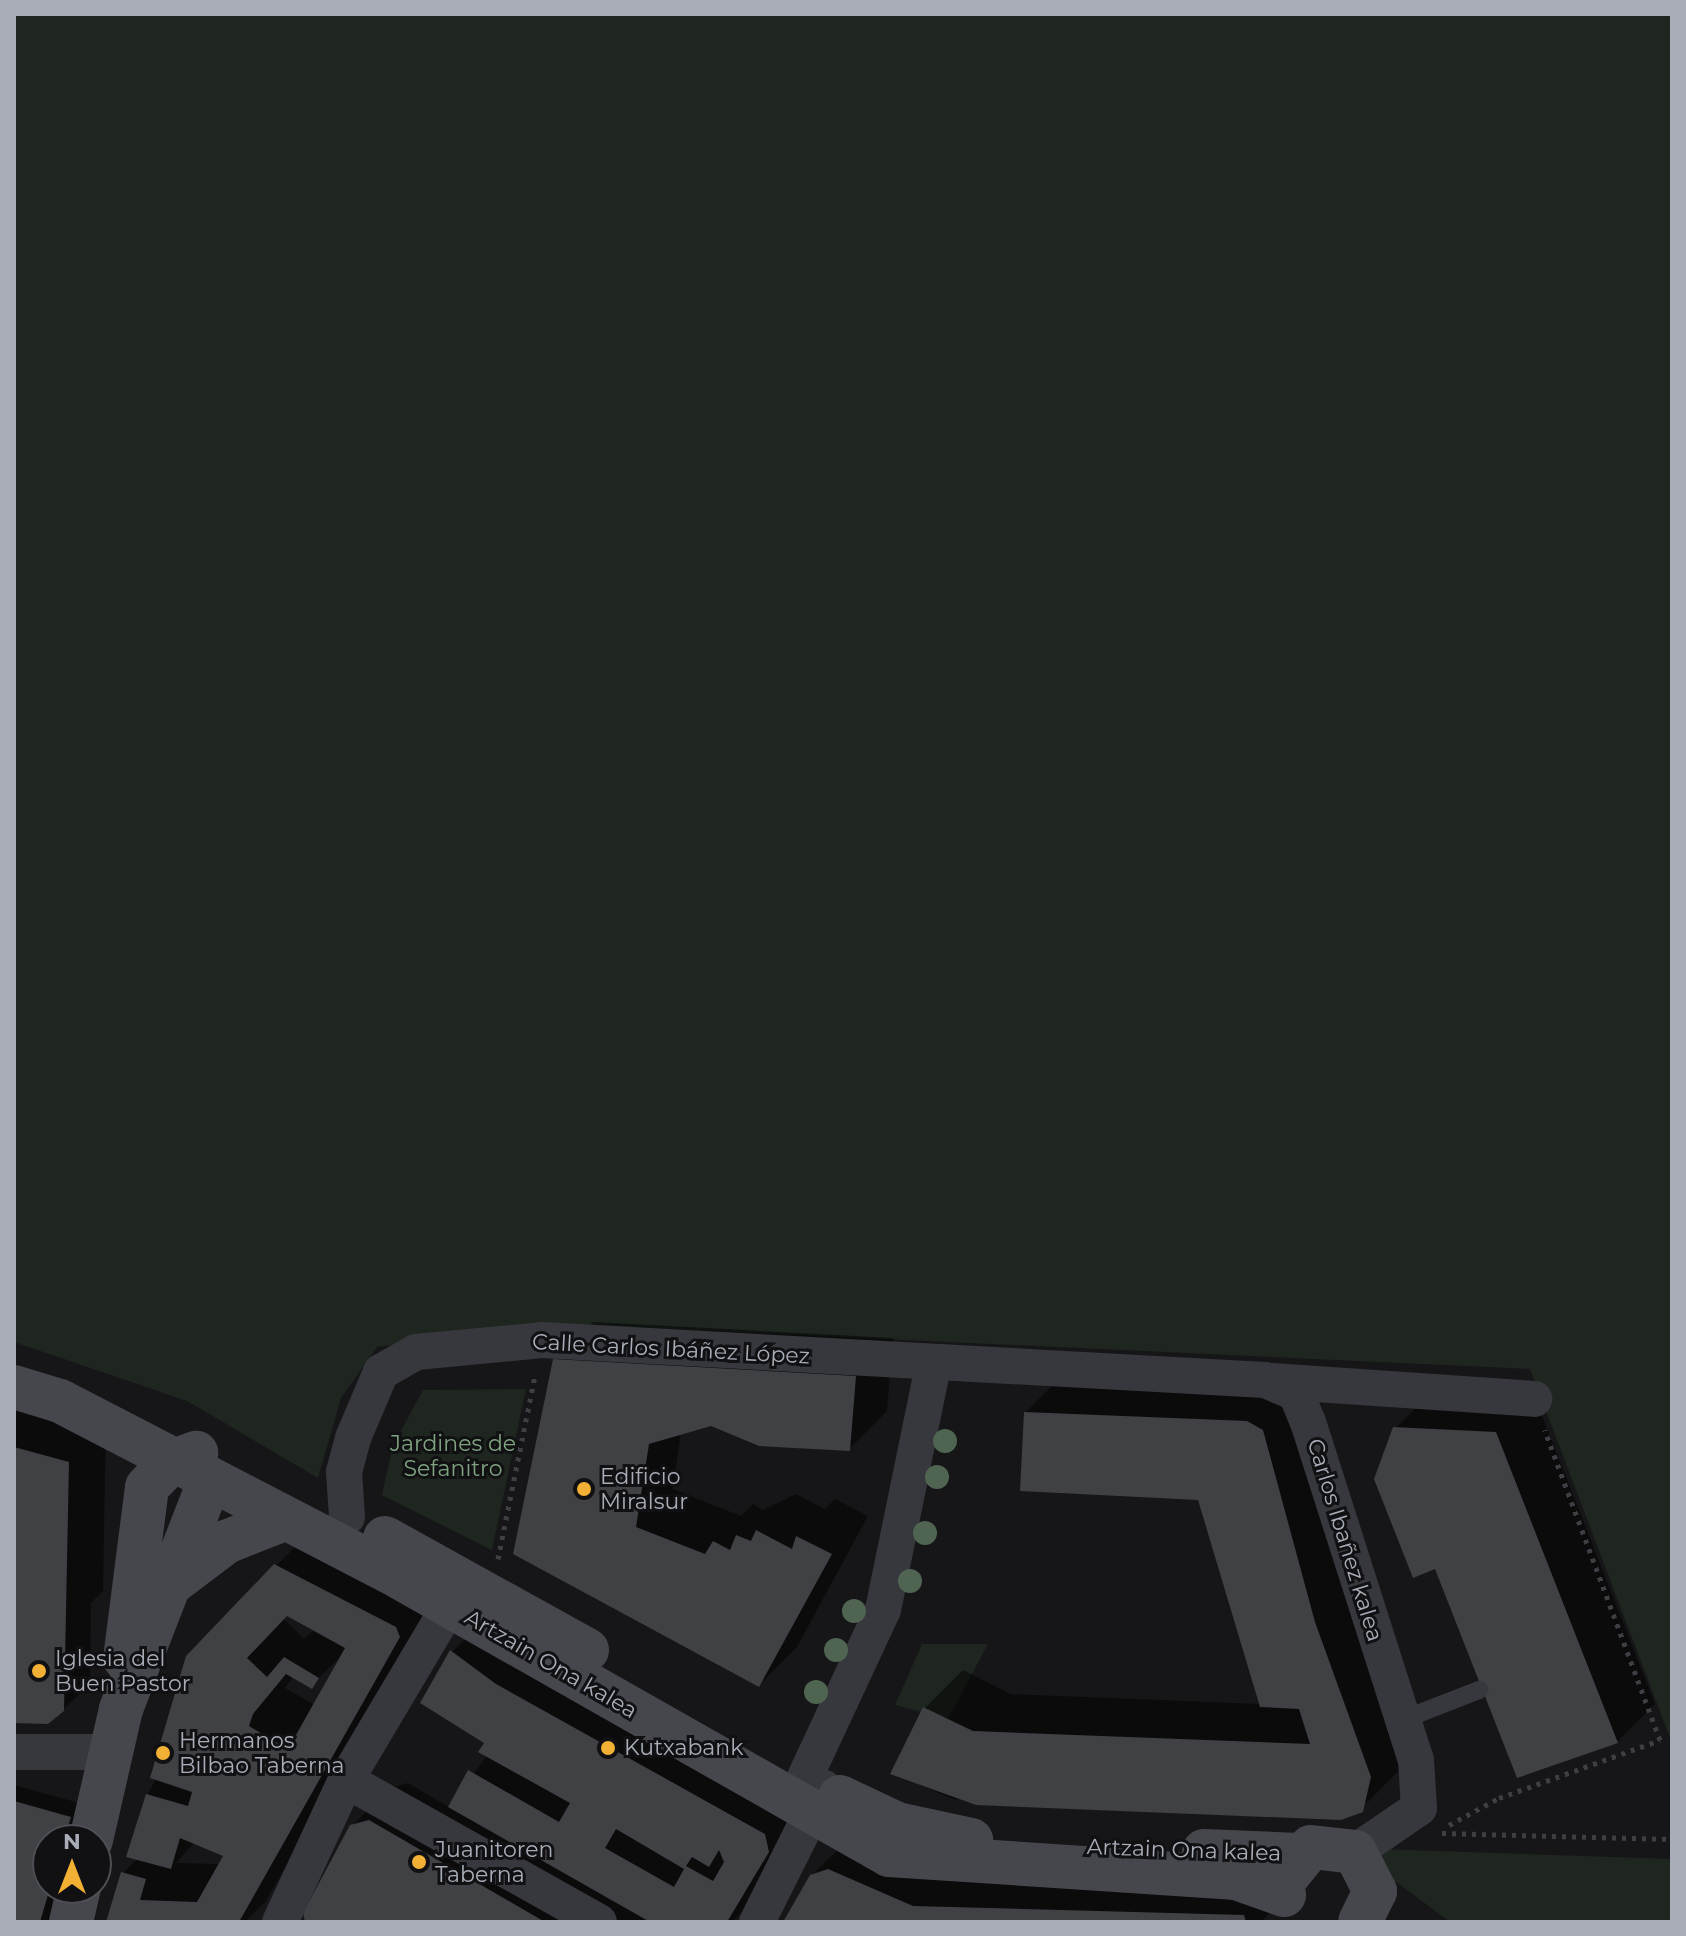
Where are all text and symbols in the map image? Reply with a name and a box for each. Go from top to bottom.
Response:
street label: Calle Carlos Ibáñez López [531,1329,811,1369]
park label: Jardines de Sefanitro [390,1430,516,1482]
street label: Carlos Ibañez kalea [1302,1435,1388,1645]
place label: Edificio Miralsur [600,1463,688,1514]
marker: Edificio Miralsur [575,1480,593,1498]
street label: Artzain Ona kalea [460,1604,642,1724]
place label: Iglesia del Buen Pastor [55,1645,191,1696]
marker: Iglesia del Buen Pastor [30,1662,48,1680]
place label: Hermanos Bilbao Taberna [179,1727,344,1778]
place label: Kutxabank [624,1735,743,1761]
marker: Kutxabank [599,1739,617,1757]
marker: Hermanos Bilbao Taberna [154,1744,172,1762]
north arrow [32,1824,112,1904]
text: N [63,1828,81,1855]
street label: Artzain Ona kalea [1086,1833,1282,1867]
place label: Juanitoren Taberna [435,1836,553,1888]
marker: Juanitoren Taberna [410,1853,428,1871]

